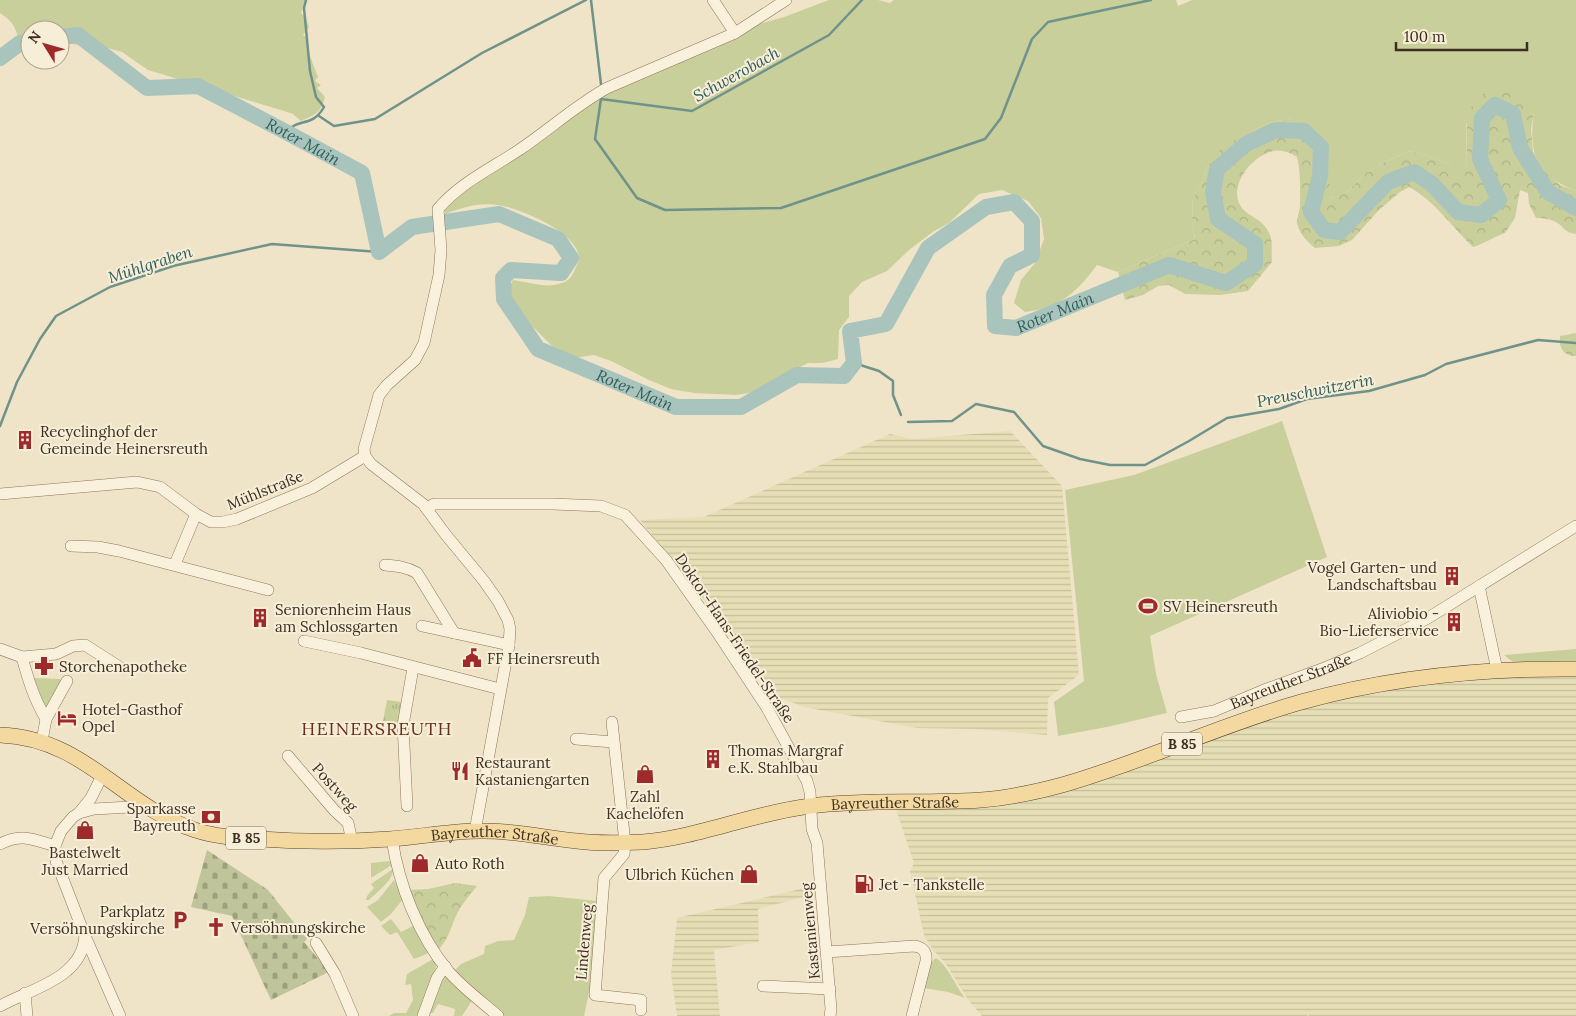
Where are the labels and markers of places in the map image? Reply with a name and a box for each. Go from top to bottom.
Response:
place label: Recyclinghof der Gemeinde Heinersreuth [40,422,208,458]
building icon: Recyclinghof der Gemeinde Heinersreuth [14,429,36,451]
place label: Vogel Garten- und Landschaftsbau [1307,558,1437,594]
building icon: Vogel Garten- und Landschaftsbau [1441,565,1463,587]
sports icon: SV Heinersreuth [1137,595,1159,617]
place label: SV Heinersreuth [1163,597,1278,616]
place label: Seniorenheim Haus am Schlossgarten [275,600,411,636]
place label: Aliviobio - Bio-Lieferservice [1320,604,1439,640]
building icon: Seniorenheim Haus am Schlossgarten [249,607,271,629]
building icon: Aliviobio - Bio-Lieferservice [1443,611,1465,633]
public building icon: FF Heinersreuth [461,647,483,669]
place label: FF Heinersreuth [487,649,600,668]
pharmacy icon: Storchenapotheke [33,655,55,677]
place label: Storchenapotheke [59,657,187,676]
place label: Hotel-Gasthof Opel [82,700,183,736]
hotel icon: Hotel-Gasthof Opel [56,707,78,729]
place label: Thomas Margraf e.K. Stahlbau [728,741,844,777]
building icon: Thomas Margraf e.K. Stahlbau [702,748,724,770]
place label: Restaurant Kastaniengarten [475,753,590,789]
restaurant icon: Restaurant Kastaniengarten [449,760,471,782]
shop icon: Zahl Kachelöfen [634,763,656,785]
place label: Zahl Kachelöfen [606,787,684,823]
place label: Sparkasse Bayreuth [127,799,196,835]
bank icon: Sparkasse Bayreuth [200,806,222,828]
shop icon: Bastelwelt Just Married [74,819,96,841]
place label: Bastelwelt Just Married [41,843,129,879]
shop icon: Auto Roth [409,852,431,874]
place label: Auto Roth [434,854,505,873]
shop icon: Ulbrich Küchen [738,863,760,885]
place label: Ulbrich Küchen [625,865,734,884]
fuel station icon: Jet - Tankstelle [853,873,875,895]
place label: Jet - Tankstelle [878,875,985,894]
place label: Parkplatz Versöhnungskirche [29,902,165,938]
parking icon: Parkplatz Versöhnungskirche [169,909,191,931]
church icon: Versöhnungskirche [205,916,227,938]
place label: Versöhnungskirche [230,918,366,937]

